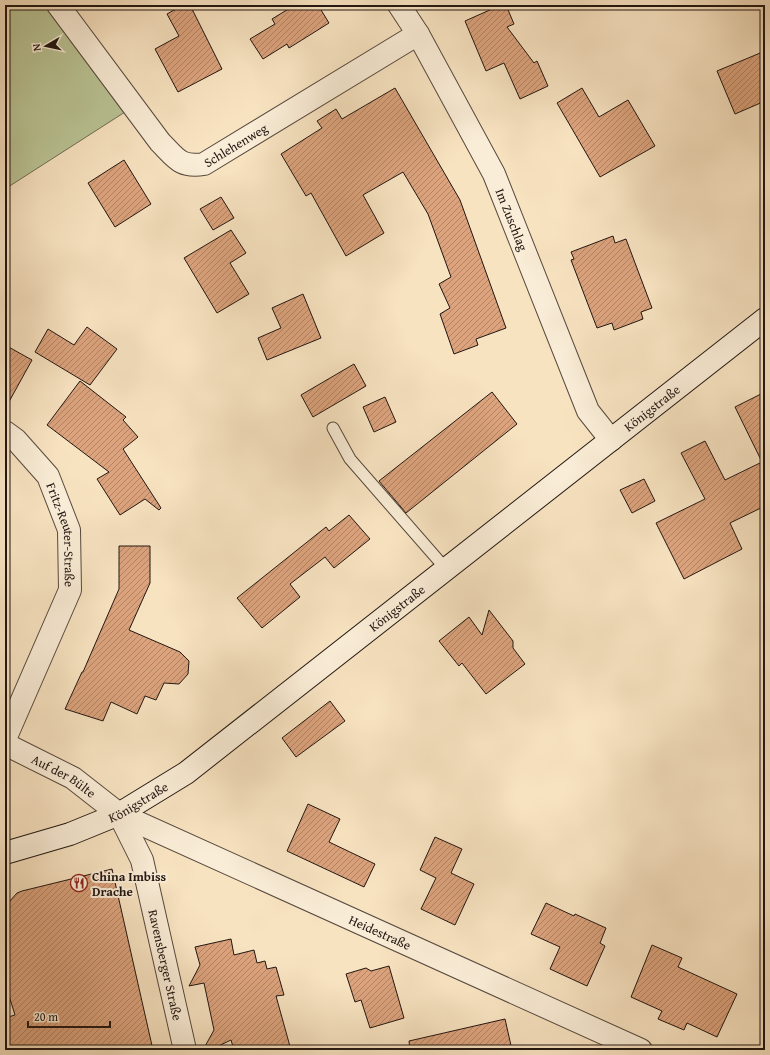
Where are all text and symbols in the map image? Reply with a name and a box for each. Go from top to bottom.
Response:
north arrow [26,26,66,66]
text: N [28,42,45,52]
street label: Schlehenweg [200,118,271,172]
street label: Im Zuschlag [491,185,533,254]
street label: Königstraße [620,380,684,436]
street label: Fritz-Reuter-Straße [42,480,79,587]
street label: Königstraße [365,580,429,636]
street label: Auf der Bülte [28,749,100,802]
street label: Königstraße [105,777,171,827]
place label: China Imbiss Drache [92,867,167,901]
restaurant icon: China Imbiss Drache [69,873,89,893]
street label: Ravensberger Straße [144,908,188,1022]
street label: Heidestraße [346,910,414,954]
scale bar [28,1003,110,1029]
text: 20 m [34,1008,58,1025]

